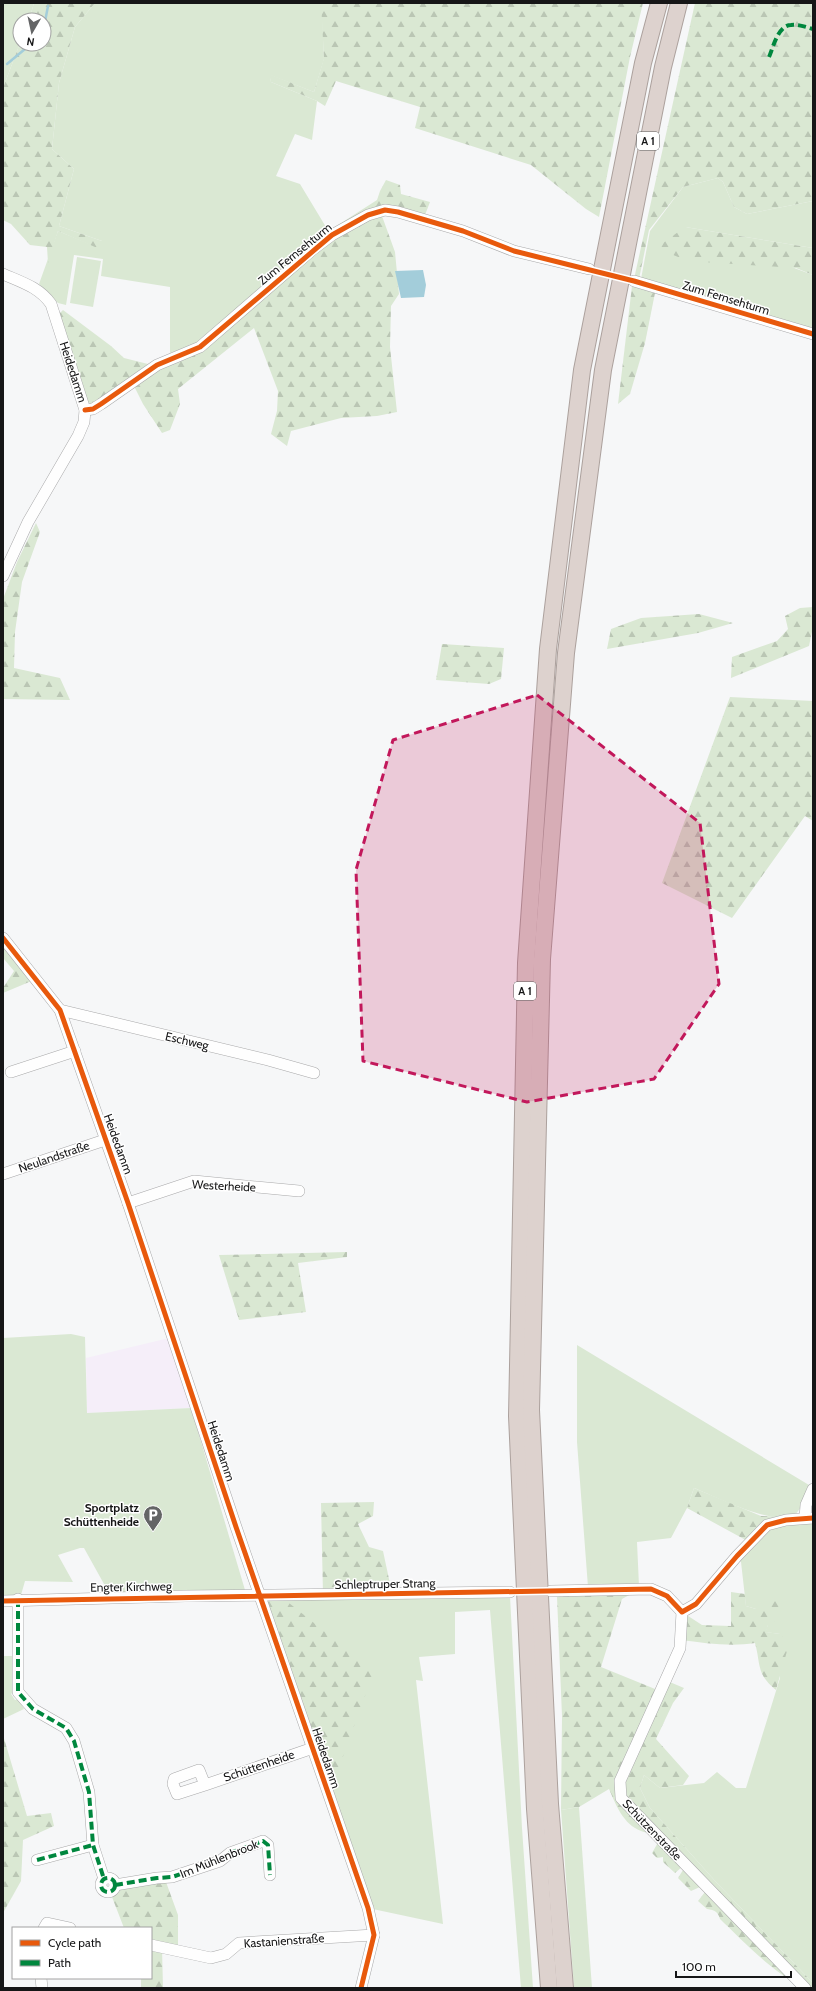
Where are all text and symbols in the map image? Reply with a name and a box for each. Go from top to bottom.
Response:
north arrow [12,12,52,52]
text: N [25,34,35,49]
road number: A 1 [637,132,659,150]
street label: Zum Fernsehturm [255,219,334,288]
street label: Zum Fernsehturm [681,277,772,318]
street label: Heidedamm [57,339,90,404]
road number: A 1 [514,982,536,1000]
street label: Eschweg [164,1028,211,1053]
street label: Heidedamm [101,1112,136,1176]
street label: Neulandstraße [16,1137,91,1176]
street label: Westerheide [192,1176,256,1195]
street label: Heidedamm [205,1418,238,1483]
place label: Sportplatz Schüttenheide [64,1500,139,1529]
parking icon: Sportplatz Schüttenheide [142,1504,164,1532]
street label: Schleptruper Strang [334,1575,437,1592]
street label: Engter Kirchweg [90,1578,173,1595]
street label: Heidedamm [309,1725,344,1790]
street label: Schüttenheide [221,1746,296,1785]
street label: Schützenstraße [619,1796,685,1863]
street label: Im Mühlenbrook [177,1836,261,1881]
legend [12,1927,152,1979]
street label: Kastanienstraße [243,1930,325,1951]
text: Cycle path [48,1935,101,1950]
scale bar [676,1953,791,1979]
text: Path [48,1955,71,1970]
text: 100 m [682,1959,716,1974]

